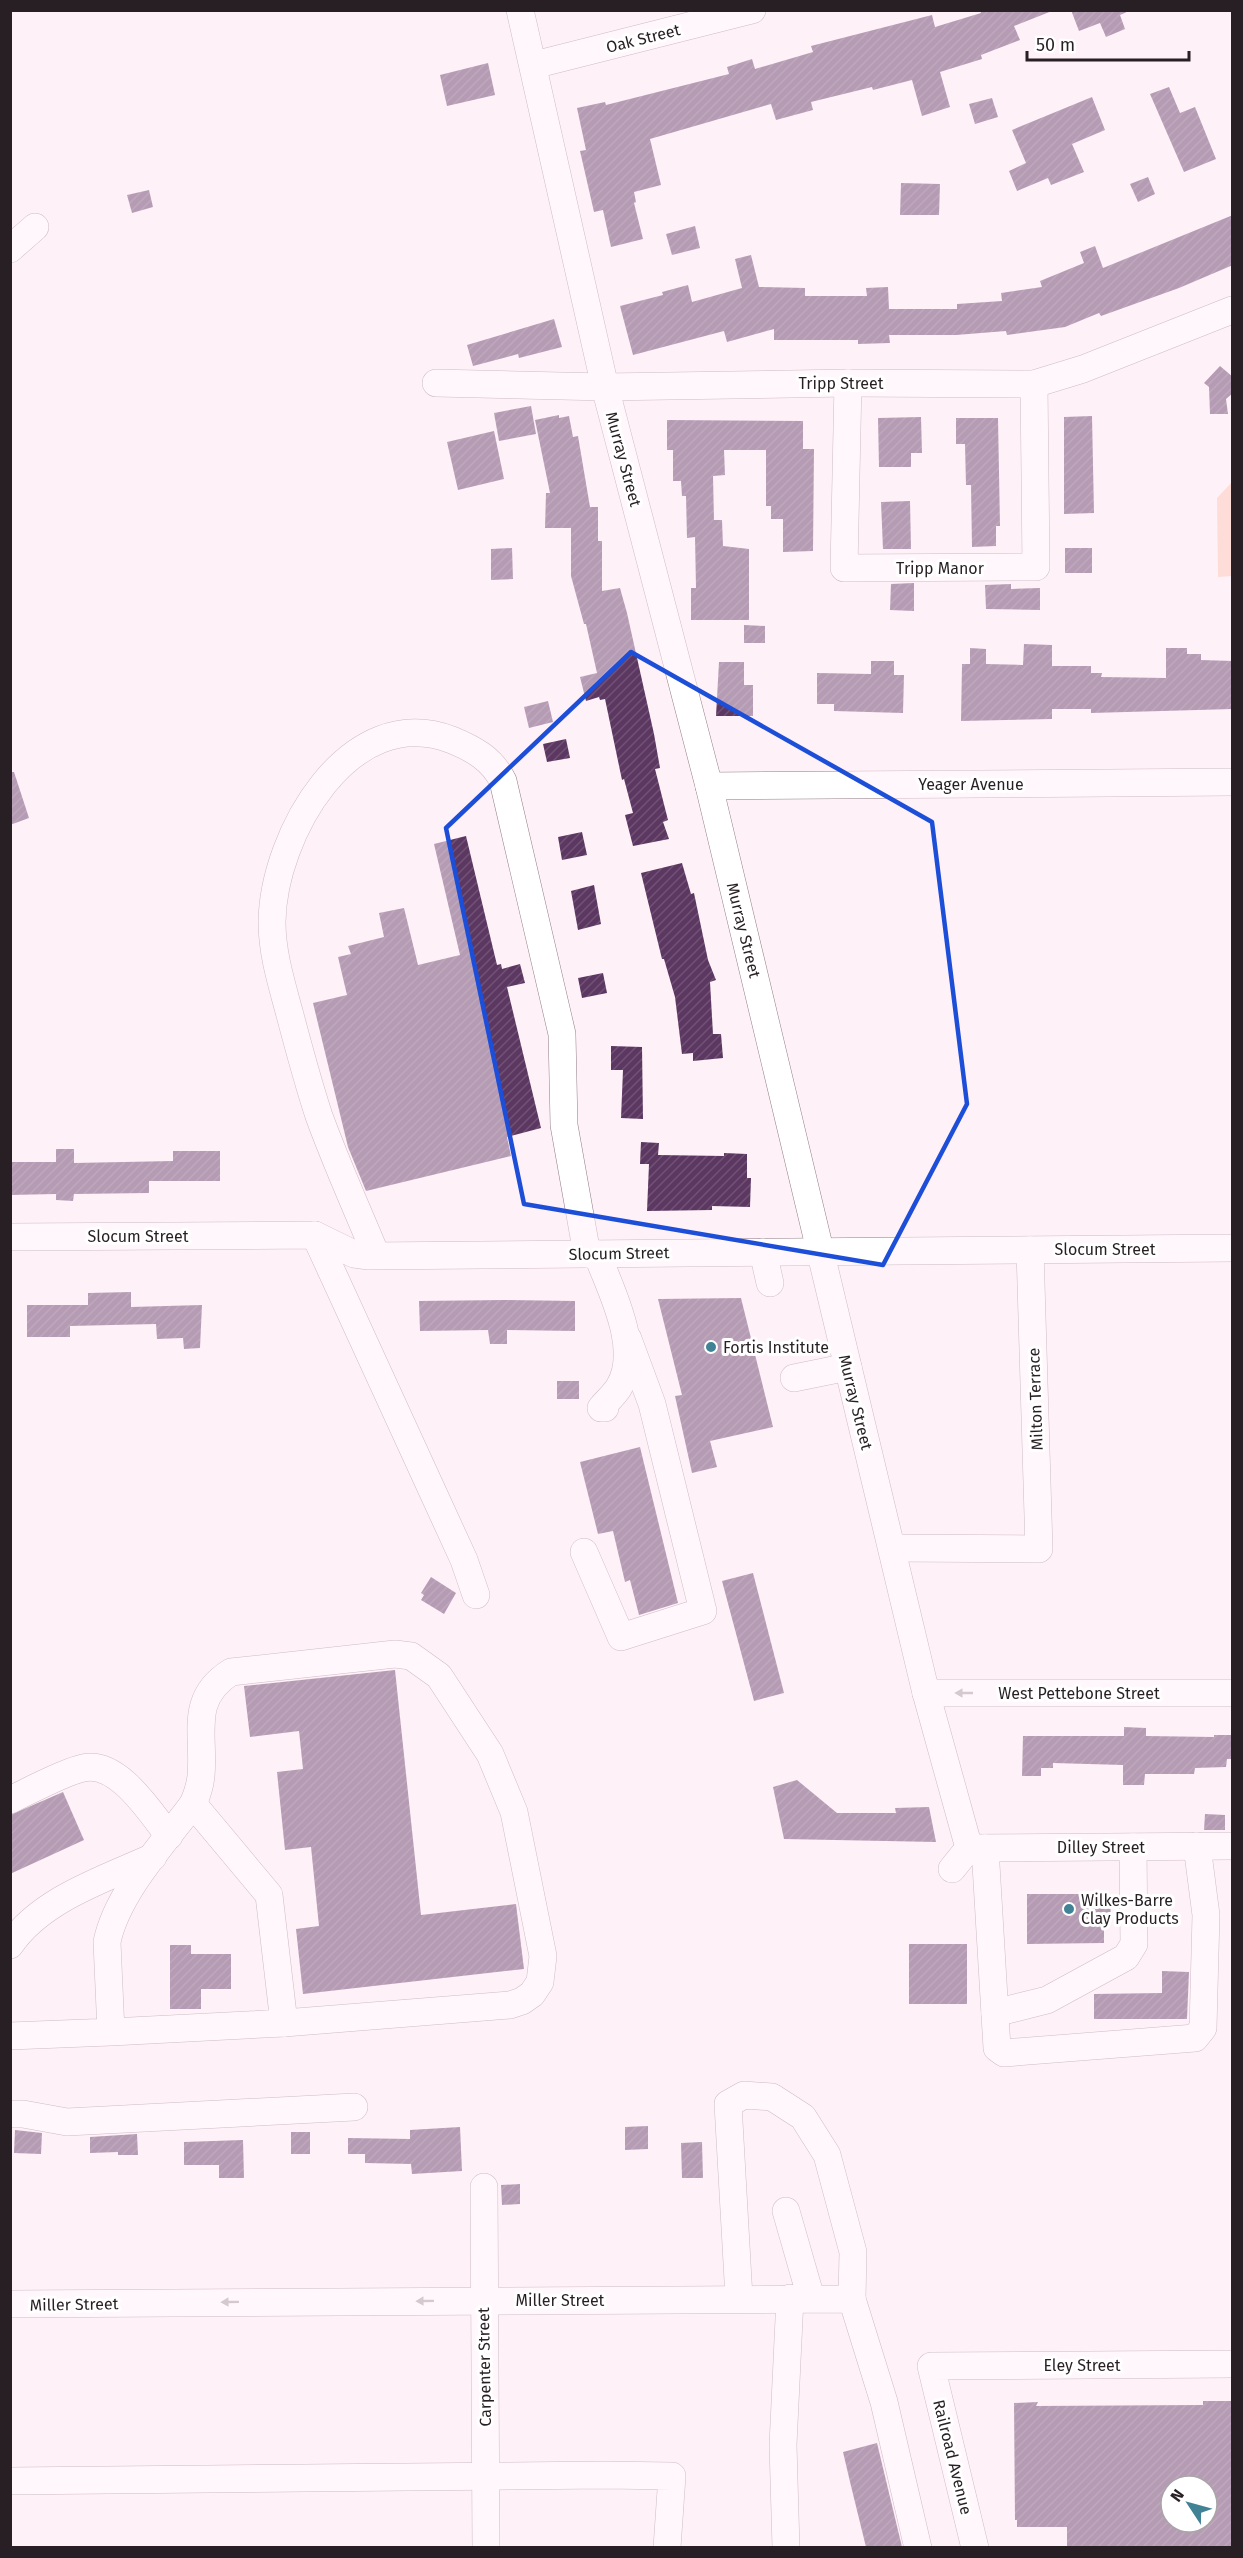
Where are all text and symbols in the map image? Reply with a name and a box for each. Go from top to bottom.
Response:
street label: Oak Street [604,20,682,57]
scale bar [1027,24,1189,62]
text: 50 m [1036,34,1075,56]
street label: Tripp Street [798,374,884,393]
street label: Murray Street [602,410,645,509]
street label: Tripp Manor [896,559,985,578]
street label: Yeager Avenue [918,775,1024,794]
street label: Murray Street [722,880,765,980]
street label: Slocum Street [88,1227,189,1246]
street label: Slocum Street [1055,1240,1156,1259]
street label: Slocum Street [568,1243,670,1264]
place label: Fortis Institute [723,1338,829,1357]
marker: Fortis Institute [704,1340,718,1354]
street label: Milton Terrace [1024,1347,1047,1451]
street label: Murray Street [834,1352,877,1452]
street label: West Pettebone Street [998,1684,1160,1703]
one-way arrow [955,1688,974,1698]
street label: Dilley Street [1057,1838,1145,1857]
place label: Wilkes-Barre Clay Products [1081,1891,1179,1928]
marker: Wilkes-Barre Clay Products [1062,1902,1076,1916]
street label: Miller Street [516,2291,605,2310]
street label: Miller Street [29,2294,119,2315]
one-way arrow [415,2296,434,2306]
one-way arrow [220,2298,239,2307]
street label: Carpenter Street [474,2307,495,2427]
street label: Eley Street [1043,2356,1121,2375]
street label: Railroad Avenue [929,2398,976,2517]
north arrow [1159,2474,1219,2534]
text: N [1166,2486,1188,2505]

